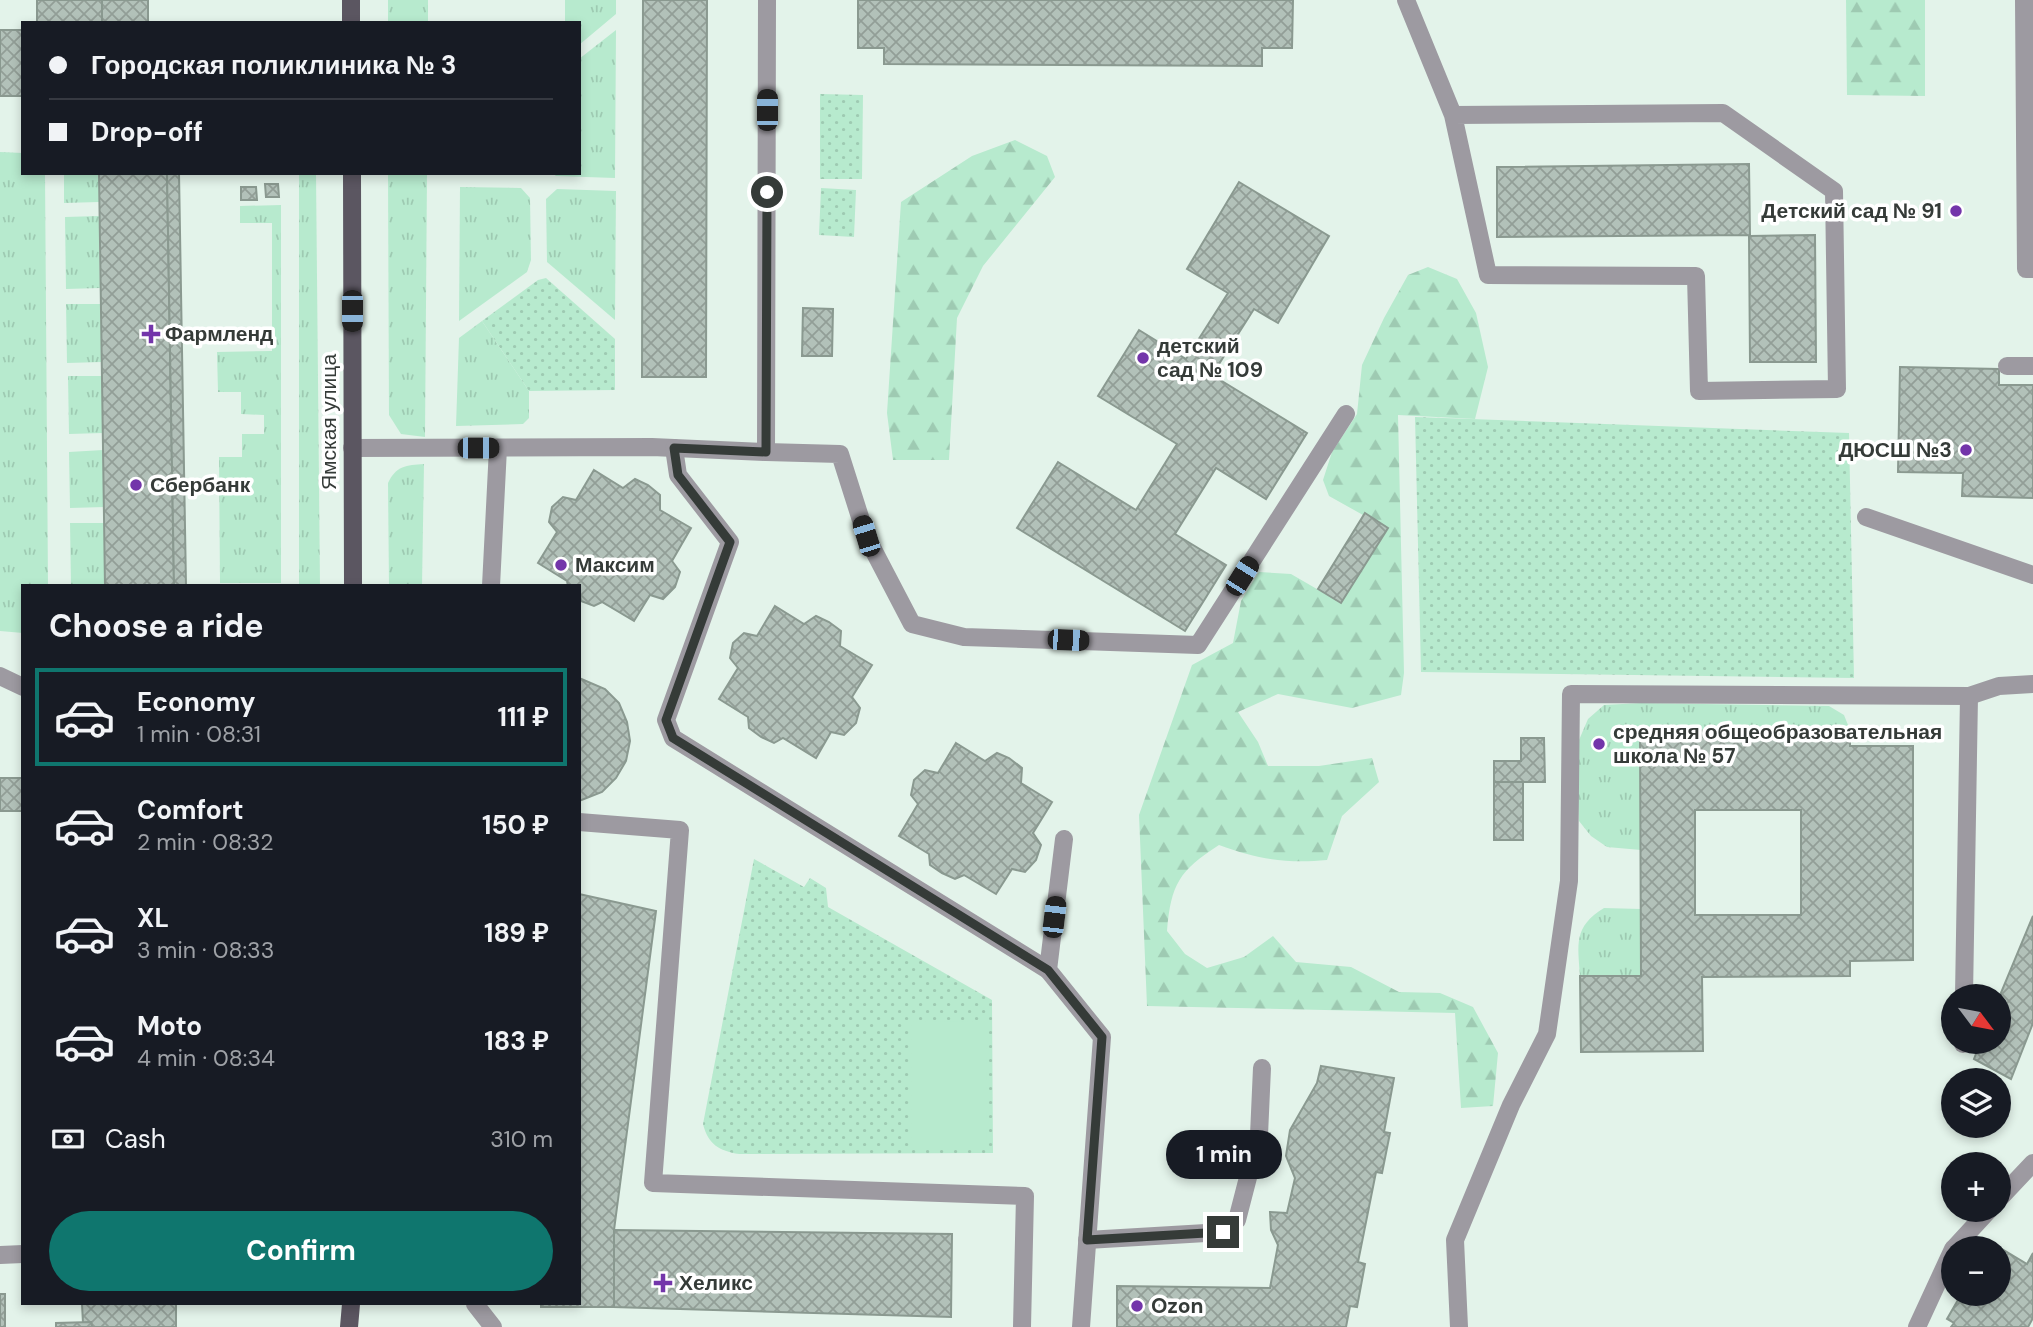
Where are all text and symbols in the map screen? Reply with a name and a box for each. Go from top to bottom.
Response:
text: Городская поликлиника № 3 [91,48,456,82]
car [757,89,778,131]
text: Drop-off [91,115,203,149]
route start [751,176,783,208]
place label: Детский сад № 91 [1761,197,1942,225]
marker: Детский сад № 91 [1948,203,1964,219]
car [342,290,363,332]
place label: Фармленд [165,320,273,348]
marker: Фармленд [143,326,159,342]
place label: детский сад № 109 [1157,332,1263,384]
marker: детский сад № 109 [1135,350,1151,366]
street label: Ямская улица [315,354,343,490]
place label: ДЮСШ №3 [1838,436,1952,464]
car [458,438,500,459]
marker: ДЮСШ №3 [1958,442,1974,458]
place label: Сбербанк [150,471,251,499]
marker: Сбербанк [128,477,144,493]
car [850,513,883,559]
place label: Максим [575,551,655,579]
car [1222,553,1263,599]
marker: Максим [553,557,569,573]
text: Choose a ride [49,605,264,647]
car [1047,629,1090,651]
text: Economy [137,685,255,719]
icon: car [53,686,116,749]
text: 111 ₽ [497,700,549,734]
place label: средняя общеобразовательная школа № 57 [1613,718,1942,770]
text: 1 min · 08:31 [137,719,261,749]
marker: средняя общеобразовательная школа № 57 [1591,736,1607,752]
text: Comfort [137,793,243,827]
icon: car [53,794,116,857]
text: 150 ₽ [482,808,549,842]
text: 2 min · 08:32 [137,827,274,857]
car [1042,895,1067,939]
text: XL [137,901,169,935]
icon: car [53,902,116,965]
text: 189 ₽ [484,916,549,950]
text: 3 min · 08:33 [137,935,274,965]
north arrow [1941,984,2011,1054]
map controls [1941,984,2011,1306]
text: Moto [137,1009,202,1043]
icon: car [53,1010,116,1073]
text: 183 ₽ [484,1024,549,1058]
text: 4 min · 08:34 [137,1043,275,1073]
button: layers [1941,1068,2011,1138]
icon: cash [49,1120,87,1158]
text: Cash [105,1122,166,1156]
text: 310 m [490,1124,553,1154]
callout: 1 min [1165,1130,1281,1180]
text: 1 min [1196,1139,1252,1169]
button: + [1941,1152,2011,1222]
button: Confirm [49,1211,553,1291]
route end [1207,1216,1239,1248]
button: − [1941,1236,2011,1306]
place label: Хеликс [679,1269,753,1297]
marker: Хеликс [653,1273,673,1293]
place label: Ozon [1151,1292,1204,1320]
marker: Ozon [1129,1298,1145,1314]

